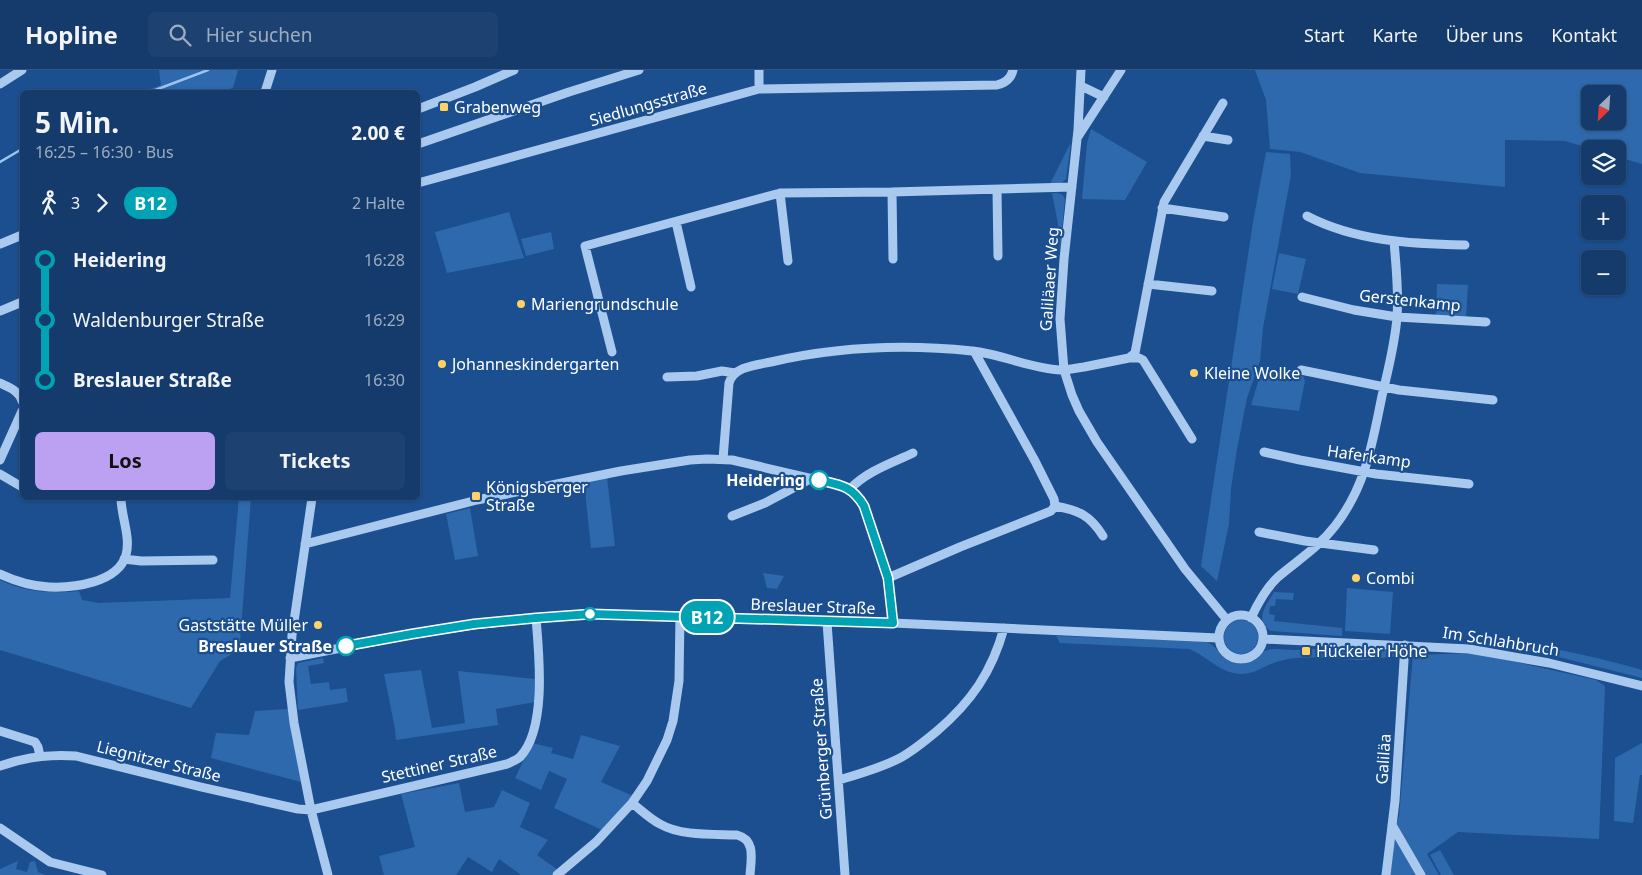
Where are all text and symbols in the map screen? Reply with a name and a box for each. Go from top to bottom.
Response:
search box [148,12,498,57]
text: Hopline [25,18,118,51]
icon: search [166,21,194,49]
text: Hier suchen [206,22,312,48]
text: Start [1304,23,1344,47]
text: Karte [1372,23,1418,47]
text: Über uns [1446,23,1523,47]
text: Kontakt [1551,23,1617,47]
street label: Siedlungsstraße [587,77,709,131]
north arrow [1581,85,1626,130]
map controls [1581,85,1626,295]
place label: Grabenweg [454,96,541,118]
marker: Grabenweg [438,101,450,113]
text: 5 Min. [35,103,119,141]
text: 2.00 € [351,120,405,146]
button: layers [1581,140,1626,185]
text: 16:25 – 16:30 · Bus [35,141,174,163]
icon: walk [35,189,63,217]
icon: forward [88,189,116,217]
text: B12 [134,191,167,215]
text: 3 [71,192,80,214]
text: 2 Halte [352,192,405,214]
button: + [1581,195,1626,240]
street label: Galiläaer Weg [1034,226,1064,332]
text: Heidering [73,247,166,273]
text: 16:28 [364,249,405,271]
button: − [1581,250,1626,295]
street label: Gerstenkamp [1358,284,1462,316]
place label: Mariengrundschule [531,293,678,315]
marker: Mariengrundschule [515,298,527,310]
text: Waldenburger Straße [73,307,264,333]
text: 16:29 [364,309,405,331]
place label: Johanneskindergarten [450,353,619,375]
marker: Johanneskindergarten [436,358,448,370]
place label: Kleine Wolke [1204,362,1300,384]
text: Breslauer Straße [73,367,232,393]
marker: Kleine Wolke [1188,367,1200,379]
text: 16:30 [364,369,405,391]
button: Los [35,432,215,490]
button: Tickets [225,432,405,490]
street label: Haferkamp [1326,439,1412,473]
place label: Heidering [726,469,805,491]
marker: Heidering [809,470,829,490]
place label: Königsberger Straße [486,476,588,516]
marker: Königsberger Straße [470,490,482,502]
place label: Combi [1366,567,1415,589]
marker: Combi [1350,572,1362,584]
street label: Breslauer Straße [750,593,876,619]
line badge: B12 [678,601,736,633]
text: B12 [691,605,723,629]
unlabelled marker [583,607,597,621]
place label: Gaststätte Müller [178,614,308,636]
marker: Gaststätte Müller [312,619,324,631]
street label: Im Schlahbruch [1441,621,1561,661]
place label: Breslauer Straße [198,635,332,657]
marker: Breslauer Straße [336,636,356,656]
place label: Hückeler Höhe [1316,640,1427,662]
marker: Hückeler Höhe [1300,645,1312,657]
street label: Grünberger Straße [805,677,837,821]
street label: Galiläa [1370,733,1396,785]
street label: Liegnitzer Straße [95,735,223,787]
street label: Stettiner Straße [379,740,499,788]

